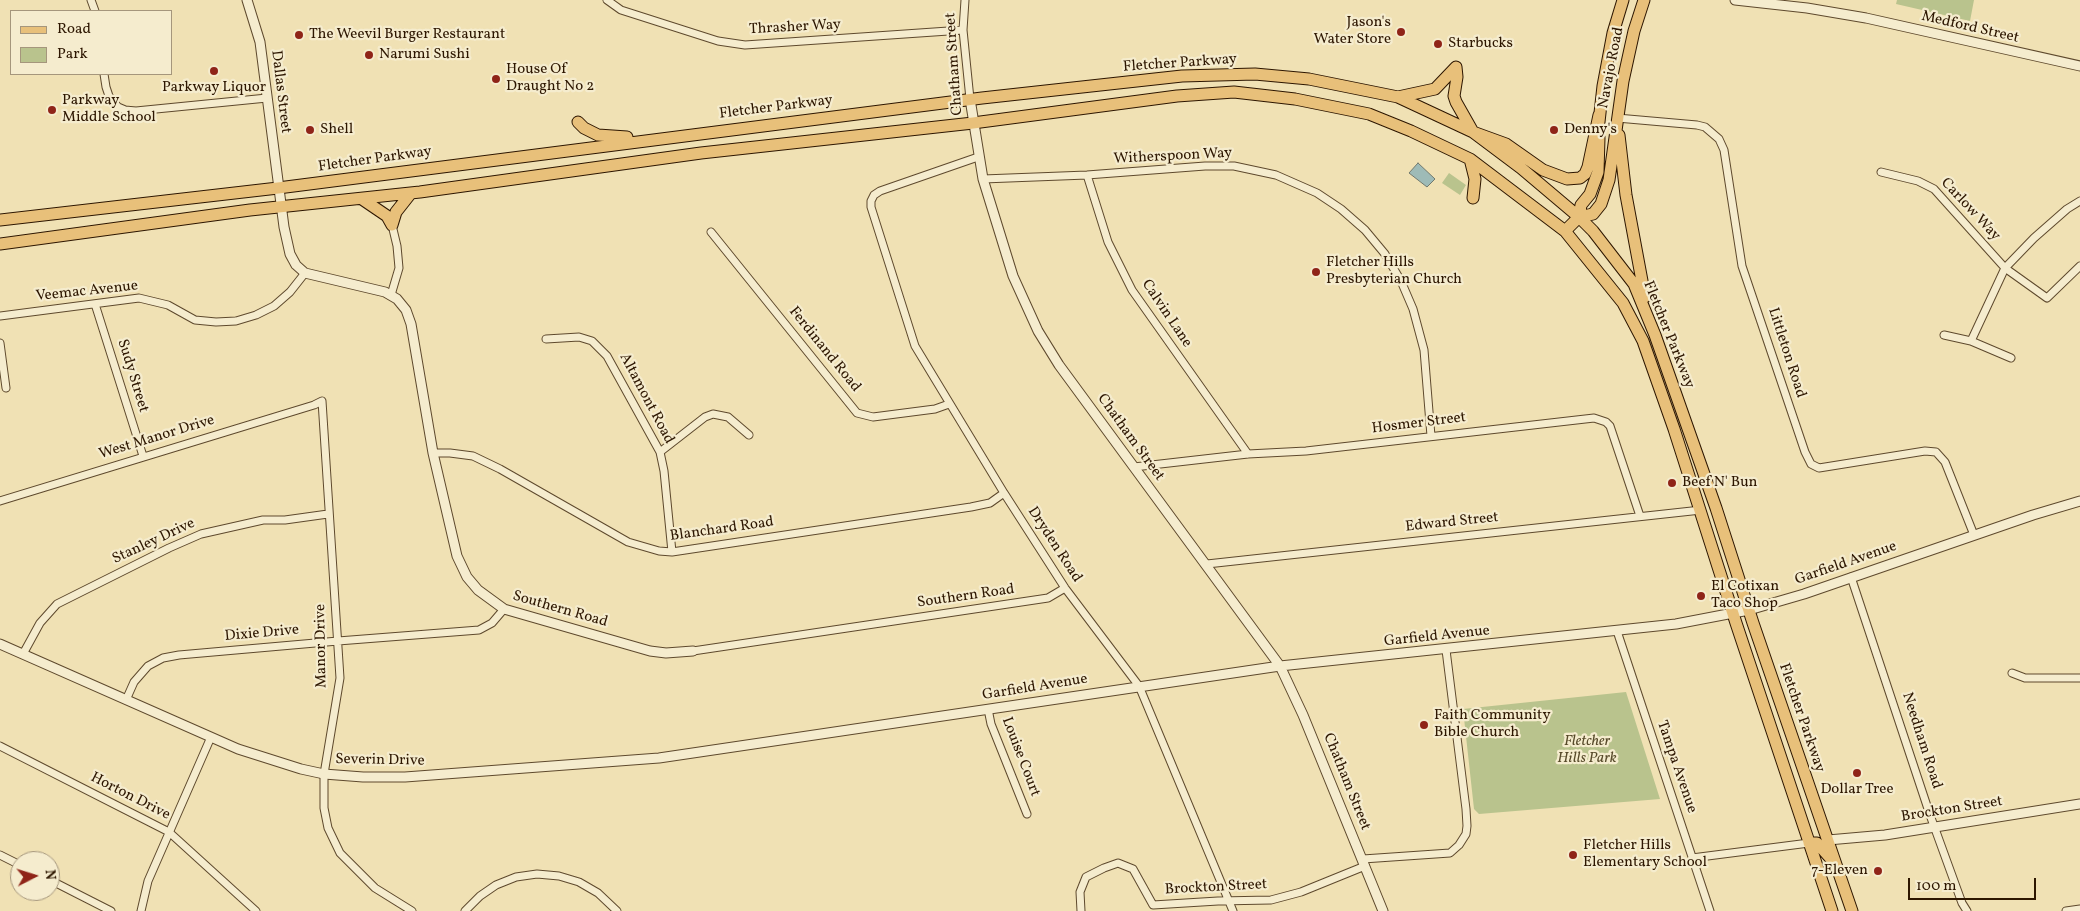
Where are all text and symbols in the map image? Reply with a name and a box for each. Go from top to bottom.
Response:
street label: Medford Street [1920,8,2020,48]
legend [10,10,172,75]
street label: Chatham Street [942,12,968,116]
place label: Jason's Water Store [1313,14,1391,49]
street label: Thrasher Way [749,17,841,39]
text: Road [57,19,91,40]
place label: The Weevil Burger Restaurant [309,26,505,44]
marker: Jason's Water Store [1395,26,1407,38]
street label: Navajo Road [1595,26,1629,110]
marker: The Weevil Burger Restaurant [293,29,305,41]
place label: Starbucks [1448,35,1513,53]
marker: Starbucks [1432,38,1444,50]
text: Park [57,44,88,65]
place label: Narumi Sushi [379,46,470,64]
street label: Dallas Street [266,49,294,135]
marker: Narumi Sushi [363,49,375,61]
street label: Fletcher Parkway [1122,51,1238,77]
place label: House Of Draught No 2 [506,61,594,96]
marker: Parkway Liquor [208,65,220,77]
marker: House Of Draught No 2 [490,73,502,85]
place label: Parkway Liquor [162,79,266,97]
place label: Parkway Middle School [62,92,156,127]
street label: Fletcher Parkway [718,92,834,124]
marker: Parkway Middle School [46,104,58,116]
place label: Shell [320,121,353,139]
place label: Denny's [1564,121,1617,139]
marker: Shell [304,124,316,136]
marker: Denny's [1548,124,1560,136]
street label: Fletcher Parkway [317,143,433,177]
street label: Witherspoon Way [1113,145,1233,169]
street label: Carlow Way [1936,175,2004,245]
place label: Fletcher Hills Presbyterian Church [1326,254,1462,289]
marker: Fletcher Hills Presbyterian Church [1310,266,1322,278]
street label: Calvin Lane [1137,277,1195,351]
street label: Veemac Avenue [35,278,139,306]
street label: Fletcher Parkway [1638,279,1698,391]
street label: Ferdinand Road [784,304,864,396]
street label: Littleton Road [1763,306,1809,400]
street label: Sudy Street [112,337,152,415]
street label: Altamont Road [615,351,677,447]
street label: Chatham Street [1092,391,1168,485]
street label: Hosmer Street [1371,409,1467,439]
street label: West Manor Drive [97,412,217,464]
place label: Beef N' Bun [1682,474,1758,492]
marker: Beef N' Bun [1666,477,1678,489]
street label: Dryden Road [1023,504,1085,586]
street label: Edward Street [1405,509,1499,537]
street label: Blanchard Road [669,514,775,546]
street label: Stanley Drive [110,515,198,569]
street label: Garfield Avenue [1793,538,1899,590]
place label: El Cotixan Taco Shop [1711,578,1779,613]
street label: Southern Road [916,581,1016,613]
street label: Southern Road [510,588,610,632]
marker: El Cotixan Taco Shop [1695,590,1707,602]
street label: Manor Drive [312,604,332,688]
street label: Dixie Drive [224,622,300,646]
street label: Garfield Avenue [1383,622,1491,652]
street label: Fletcher Parkway [1774,661,1828,775]
street label: Garfield Avenue [981,671,1089,705]
street label: Needham Road [1897,690,1945,792]
place label: Faith Community Bible Church [1434,707,1550,742]
street label: Louise Court [997,715,1043,799]
street label: Tampa Avenue [1652,718,1700,816]
marker: Faith Community Bible Church [1418,719,1430,731]
street label: Chatham Street [1318,731,1374,833]
park label: Fletcher Hills Park [1557,733,1617,768]
street label: Severin Drive [335,751,425,771]
marker: Dollar Tree [1851,767,1863,779]
street label: Horton Drive [87,769,173,825]
place label: Dollar Tree [1820,781,1894,799]
street label: Brockton Street [1900,793,2004,827]
place label: Fletcher Hills Elementary School [1583,837,1707,872]
marker: Fletcher Hills Elementary School [1567,849,1579,861]
north arrow [10,851,60,901]
place label: 7-Eleven [1811,862,1868,880]
marker: 7-Eleven [1872,865,1884,877]
scale bar [1910,868,2038,900]
text: N [40,869,59,881]
street label: Brockton Street [1164,876,1268,900]
text: 100 m [1916,876,1956,897]

